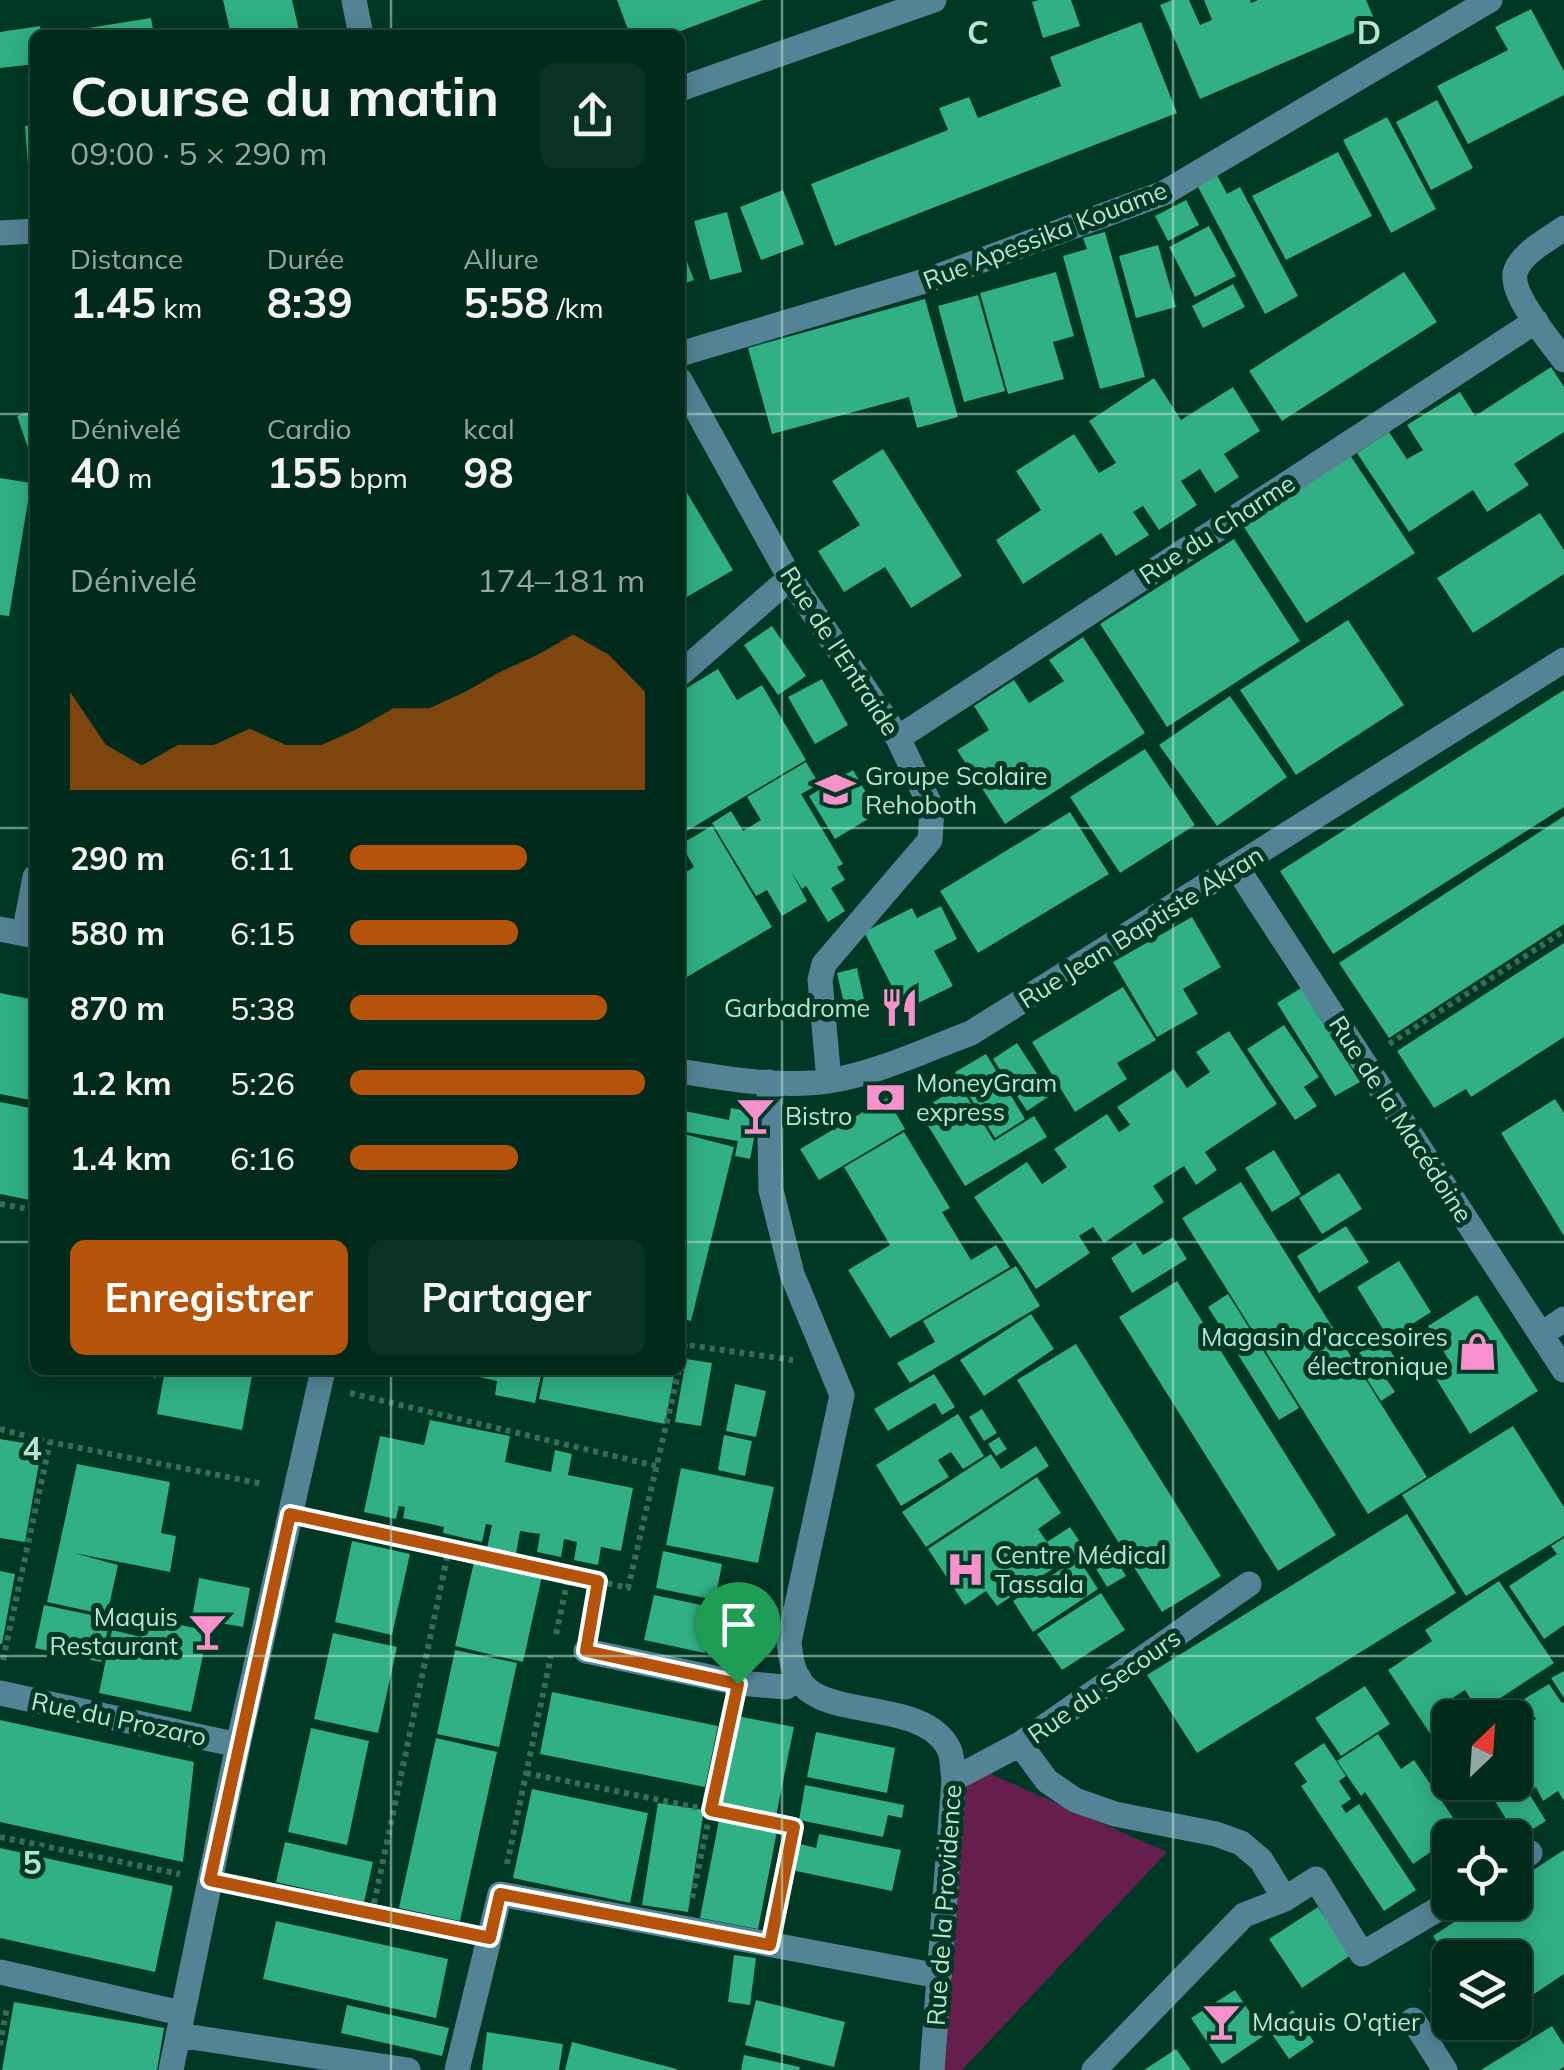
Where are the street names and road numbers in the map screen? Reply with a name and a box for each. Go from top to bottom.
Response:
street label: Rue Apessika Kouame [919,174,1171,295]
street label: Rue du Charme [1133,467,1300,590]
street label: Rue de l'Entraide [774,560,907,741]
street label: Rue Jean Baptiste Akran [1013,839,1269,1015]
street label: Rue de la Macédoine [1323,1010,1480,1228]
street label: Rue du Secours [1021,1622,1186,1750]
street label: Rue du Prozaro [29,1685,209,1752]
street label: Rue de la Providence [920,1783,967,2027]

